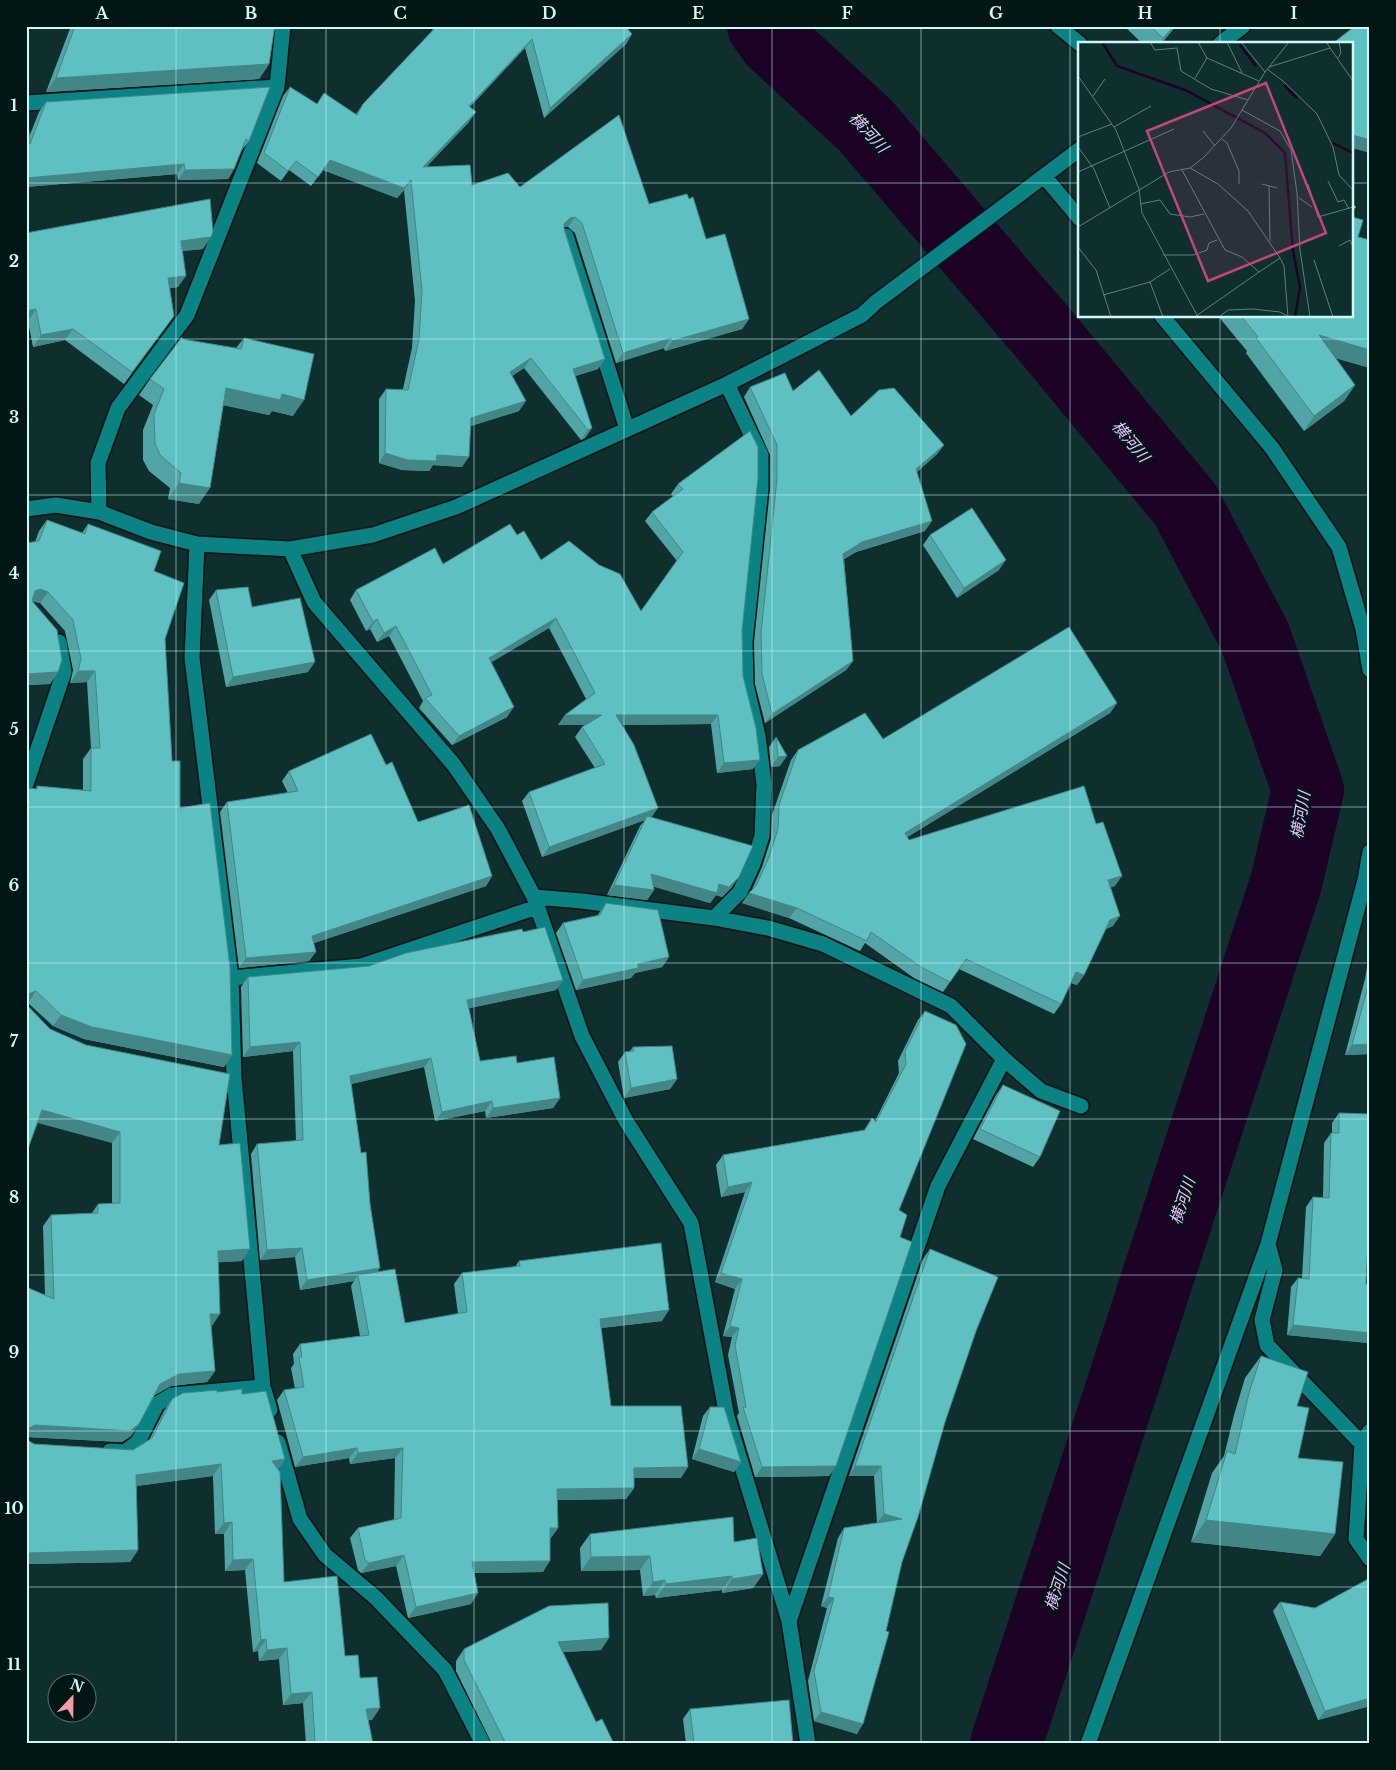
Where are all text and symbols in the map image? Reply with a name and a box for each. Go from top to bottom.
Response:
text: A [95,3,110,23]
text: B [245,3,258,23]
text: C [393,3,407,23]
text: D [542,3,556,23]
text: E [692,3,704,23]
text: F [841,3,853,23]
text: G [989,3,1003,23]
text: H [1137,3,1153,23]
text: I [1291,3,1298,23]
inset map [1078,42,1354,318]
text: 1 [11,95,18,115]
water label: 横河川 [845,108,894,158]
text: 2 [9,251,19,271]
text: 3 [9,407,19,427]
water label: 横河川 [1108,416,1155,467]
text: 4 [9,563,19,583]
text: 5 [9,719,19,739]
water label: 横河川 [1286,788,1314,840]
text: 6 [9,875,20,895]
text: 7 [10,1031,19,1051]
water label: 横河川 [1165,1173,1200,1227]
text: 8 [9,1187,19,1207]
text: 9 [9,1342,20,1362]
text: 10 [4,1498,24,1518]
water label: 横河川 [1040,1559,1075,1613]
text: 11 [7,1654,21,1674]
north arrow [48,1672,98,1722]
text: N [67,1675,86,1697]

